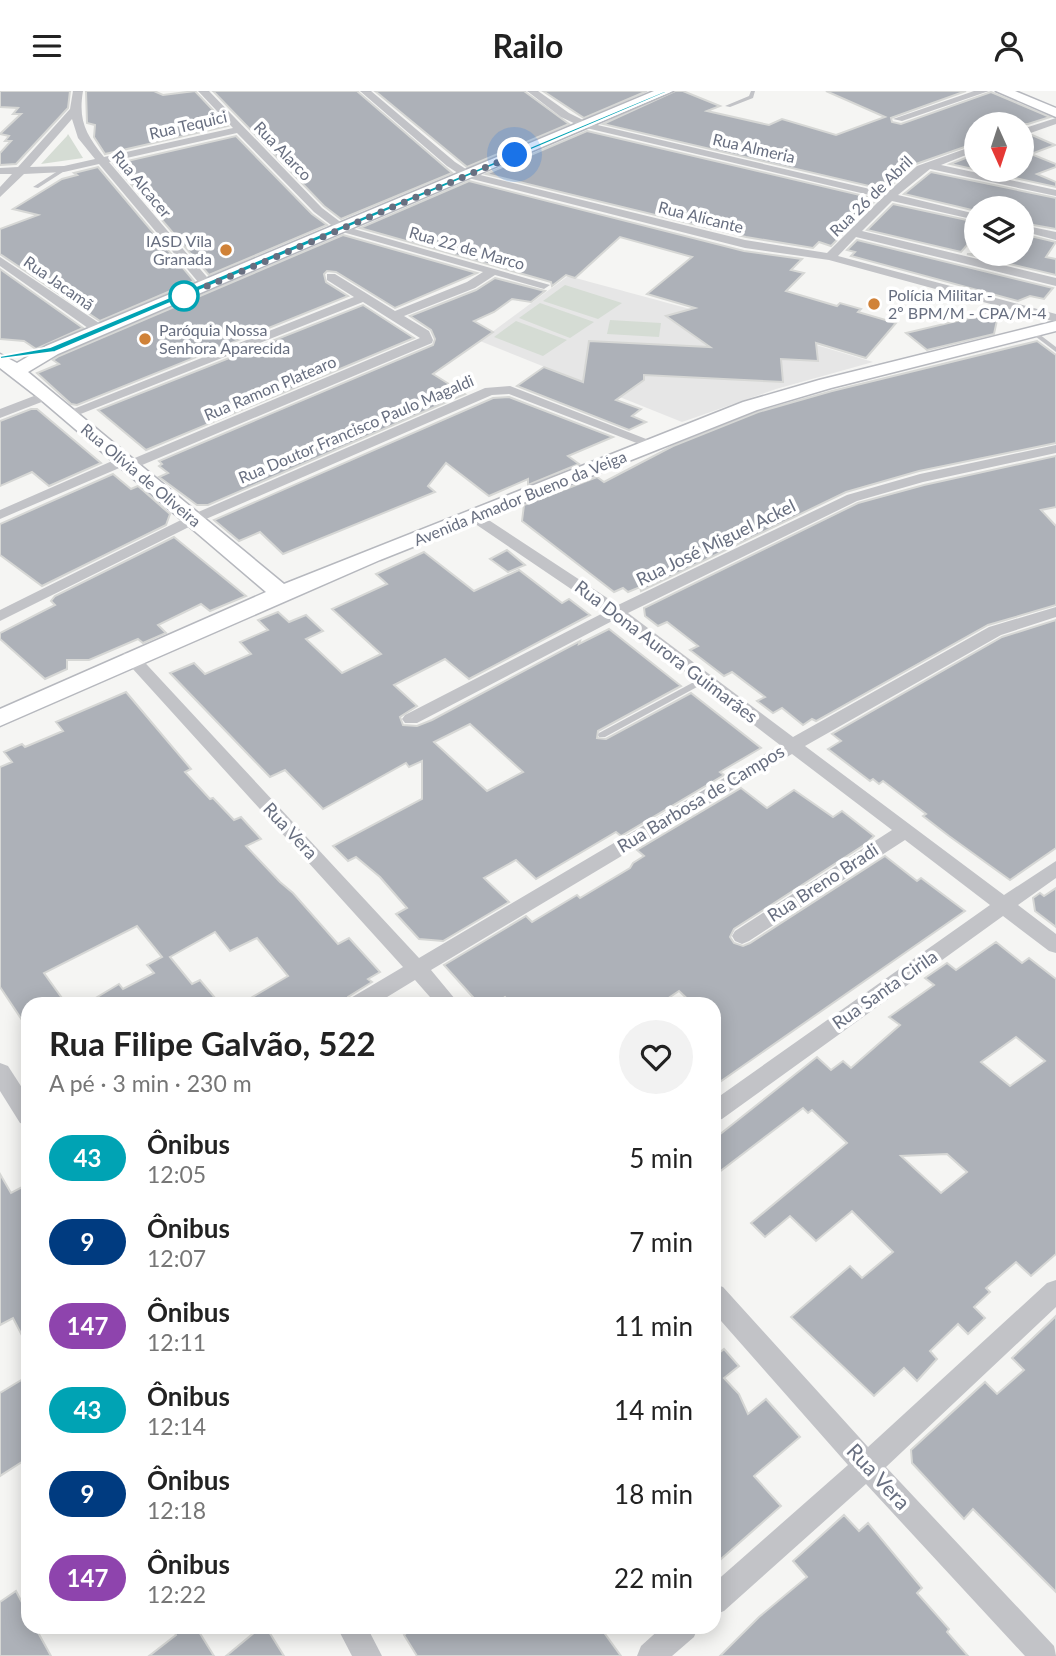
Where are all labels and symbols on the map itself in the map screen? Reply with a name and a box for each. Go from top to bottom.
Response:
street label: Rua Tequici [147,106,229,143]
north arrow [964,112,1034,182]
street label: Rua Alarco [251,117,316,184]
street label: Rua Almeria [711,129,797,166]
your location [497,137,532,172]
street label: Rua Alcacer [109,146,176,221]
street label: Rua 26 de Abril [825,151,916,240]
street label: Rua Alicante [657,197,746,236]
street label: Rua 22 de Marco [407,222,527,273]
place label: IASD Vila Granada [146,231,212,268]
marker: IASD Vila Granada [218,242,234,258]
street label: Rua Jacamã [21,251,98,314]
unlabelled marker [169,281,199,311]
place label: Polícia Militar - 2º BPM/M - CPA/M-4 [888,285,1046,322]
marker: Polícia Militar - 2º BPM/M - CPA/M-4 [866,296,882,312]
place label: Paróquia Nossa Senhora Aparecida [159,320,290,357]
marker: Paróquia Nossa Senhora Aparecida [137,331,153,347]
street label: Rua Ramon Platearo [201,351,339,424]
street label: Rua Doutor Francisco Paulo Magaldi [235,370,476,487]
street label: Rua Olívia de Oliveira [77,419,205,530]
street label: Avenida Amador Bueno da Veiga [411,446,629,549]
street label: Rua José Miguel Ackel [632,494,799,590]
street label: Rua Dona Aurora Guimarães [571,575,763,727]
street label: Rua Barbosa de Campos [613,739,788,857]
street label: Rua Vera [259,797,322,863]
street label: Rua Breno Bradi [763,838,882,926]
street label: Rua Santa Cirila [828,945,941,1034]
street label: Rua Vera [842,1438,916,1514]

